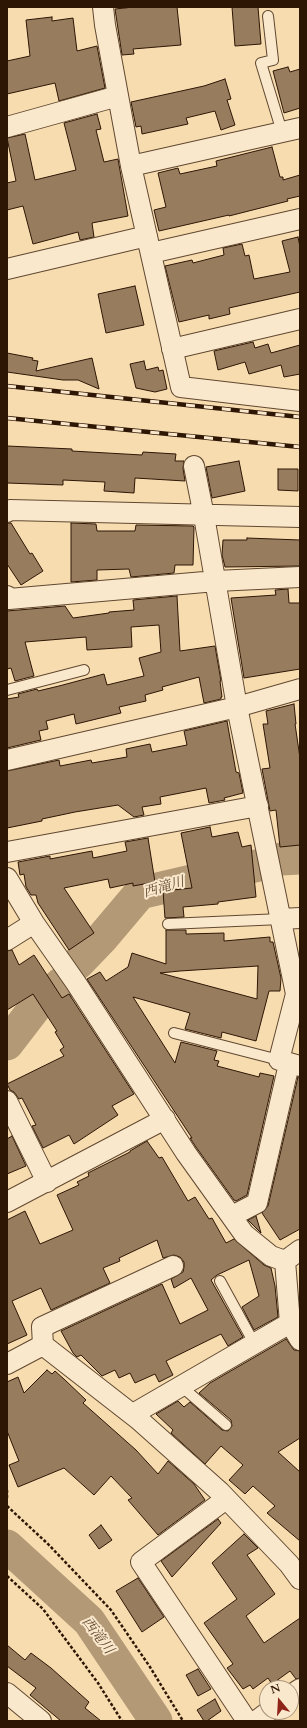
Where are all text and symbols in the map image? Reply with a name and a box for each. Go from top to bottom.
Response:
water label: 西滝川 [141,874,187,902]
water label: 西滝川 [78,1614,116,1658]
north arrow [259,1680,299,1720]
text: N [269,1680,282,1698]

